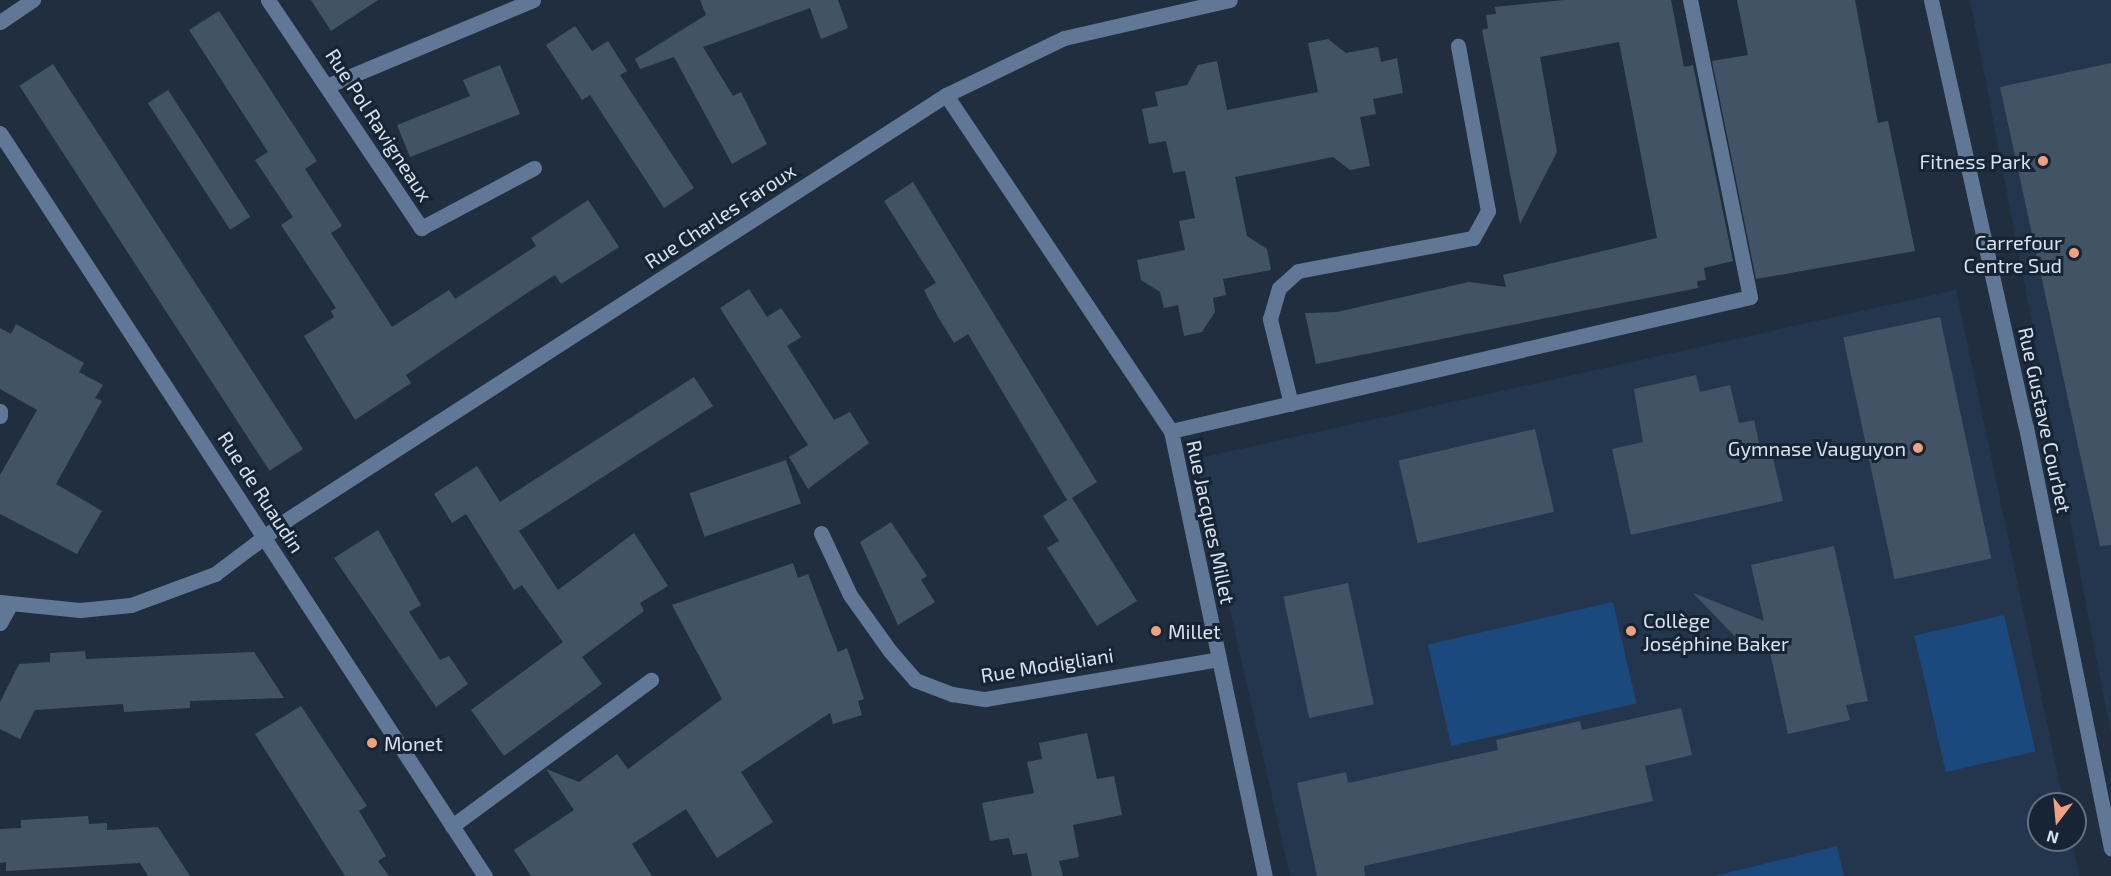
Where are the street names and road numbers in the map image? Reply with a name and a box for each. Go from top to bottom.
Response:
street label: Rue Pol Ravigneaux [321,44,437,206]
street label: Rue Charles Faroux [640,158,800,274]
street label: Rue Gustave Courbet [2014,325,2076,515]
street label: Rue de Ruaudin [213,427,309,557]
street label: Rue Jacques Millet [1182,438,1240,606]
street label: Rue Modigliani [979,643,1115,687]

